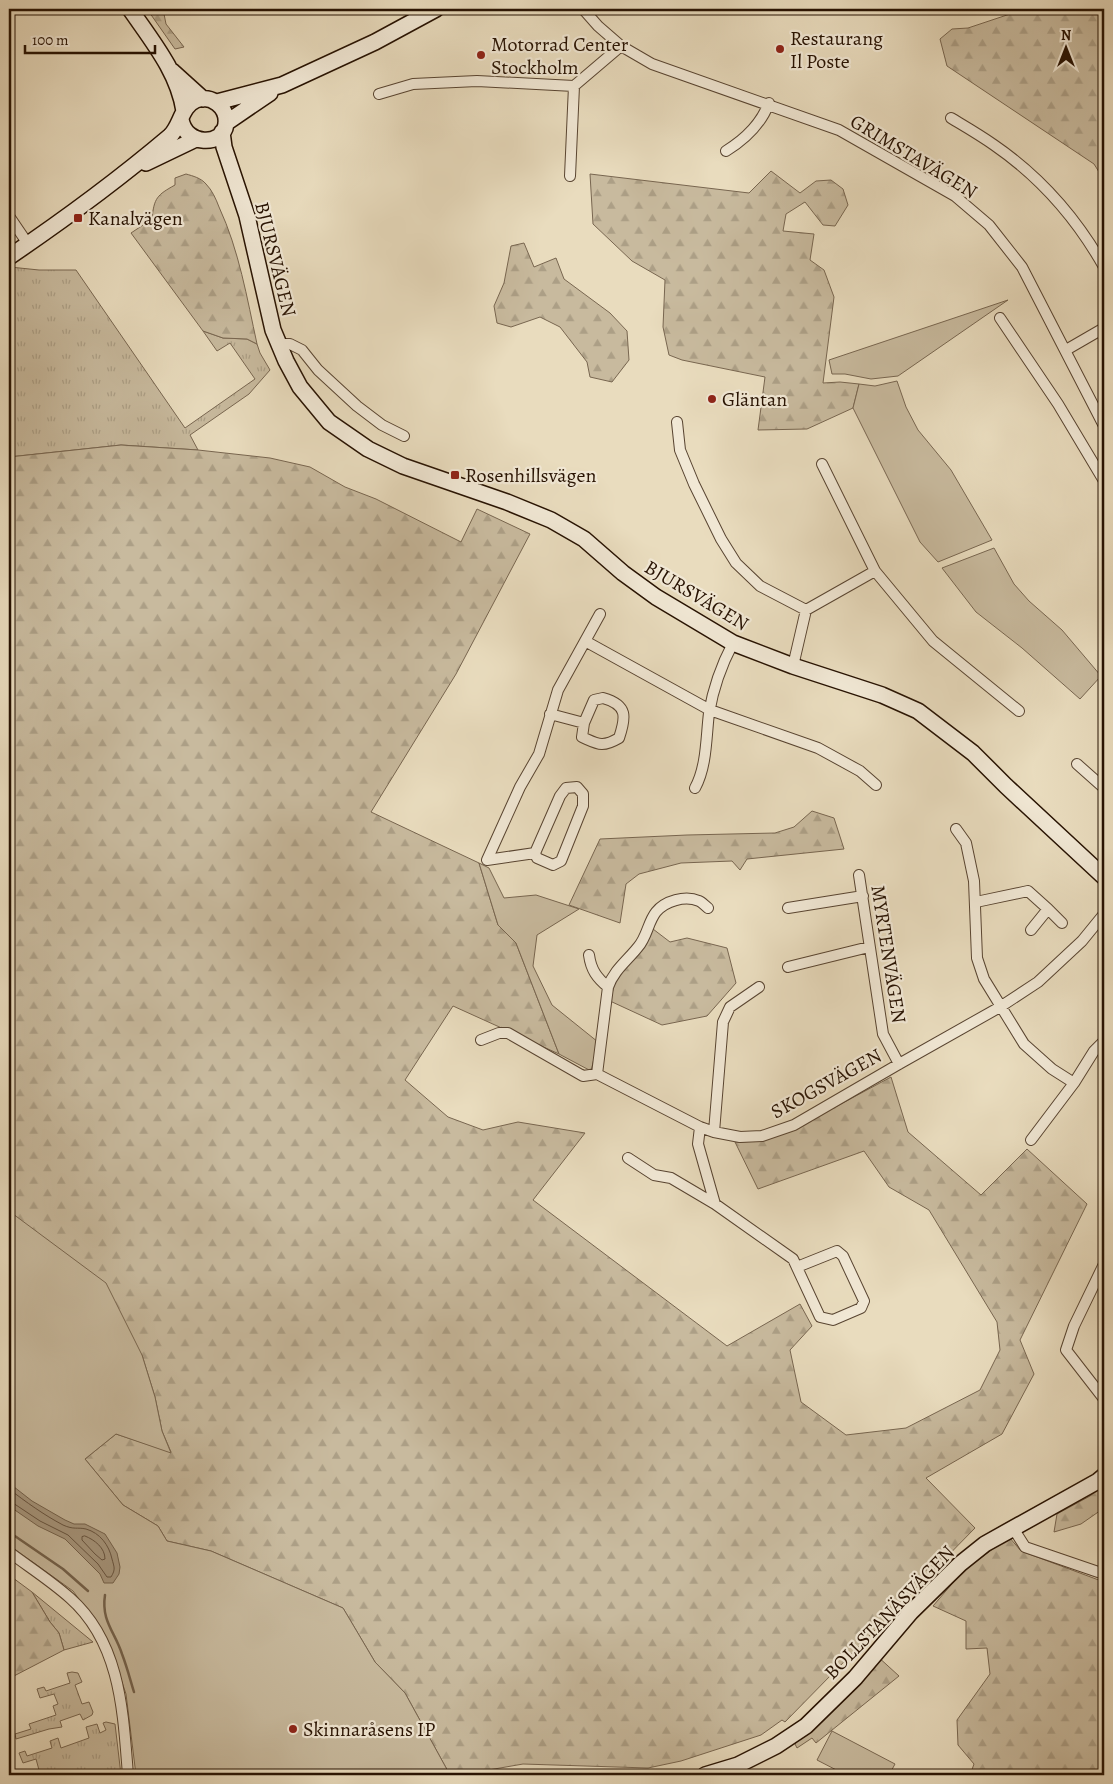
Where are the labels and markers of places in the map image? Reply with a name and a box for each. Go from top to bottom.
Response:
place label: Restaurang Il Poste [790,25,883,75]
place label: Motorrad Center Stockholm [491,31,629,81]
marker: Restaurang Il Poste [774,43,786,55]
marker: Motorrad Center Stockholm [475,49,487,61]
place label: Kanalvägen [88,205,183,232]
marker: Kanalvägen [72,212,84,224]
place label: Gläntan [722,386,787,413]
marker: Gläntan [706,393,718,405]
place label: Rosenhillsvägen [465,462,597,489]
marker: Rosenhillsvägen [449,469,461,481]
place label: Skinnaråsens IP [303,1716,435,1743]
marker: Skinnaråsens IP [287,1723,299,1735]

